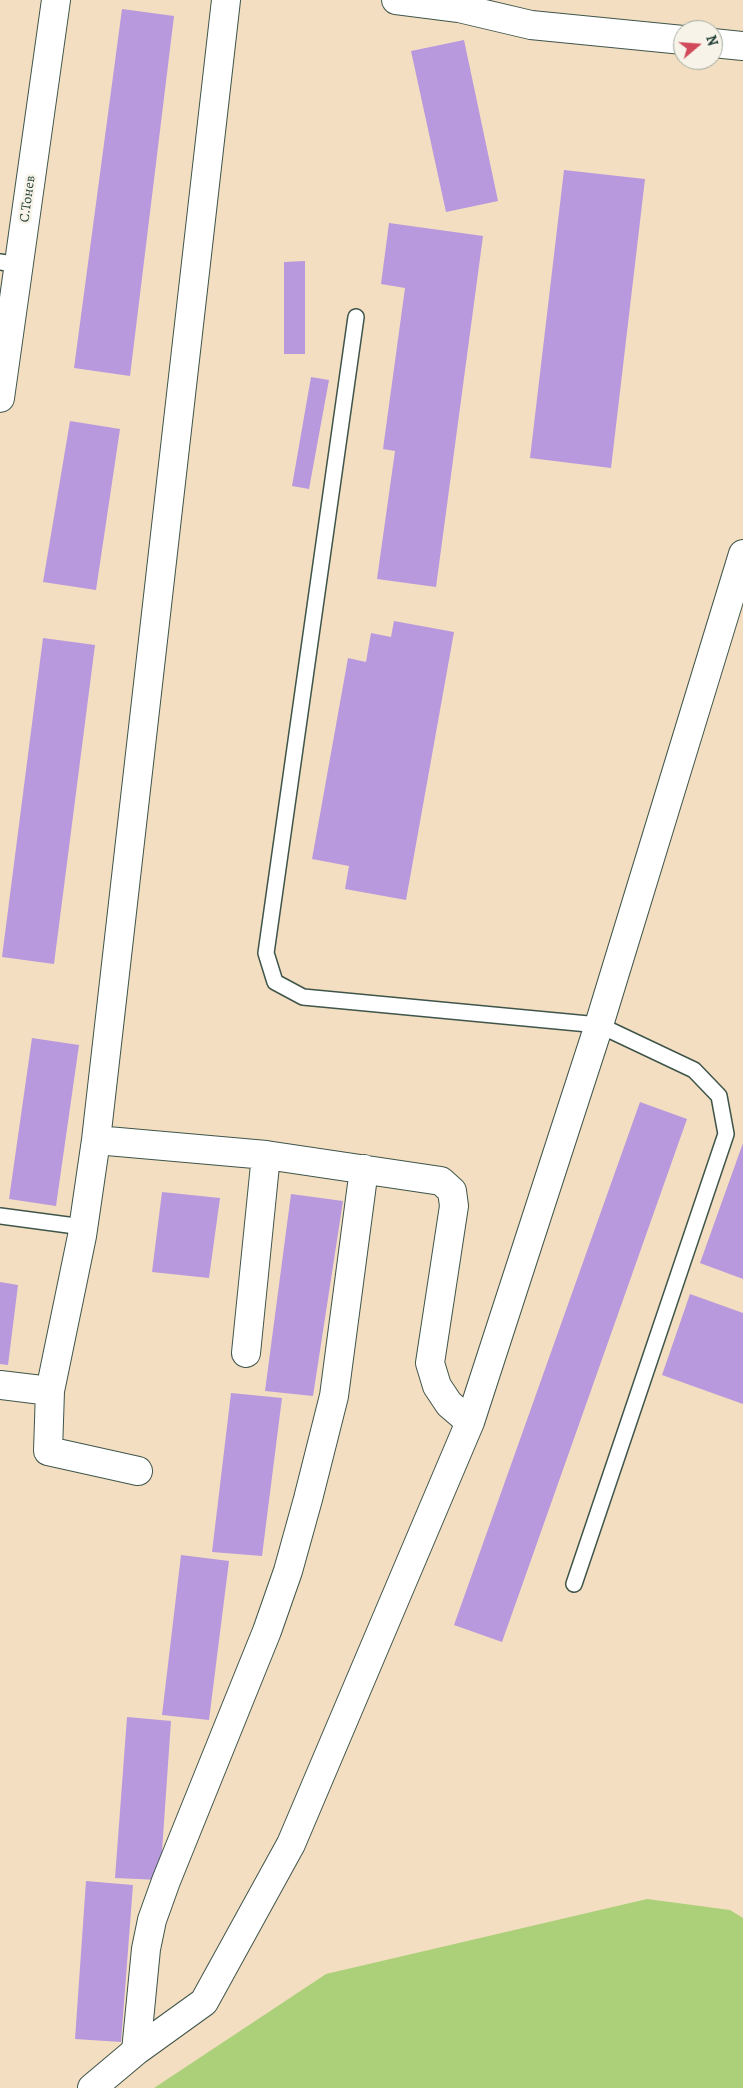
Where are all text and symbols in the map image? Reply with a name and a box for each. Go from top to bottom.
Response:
north arrow [673,20,723,70]
text: N [701,33,722,48]
street label: С.Тонев [16,175,40,223]

